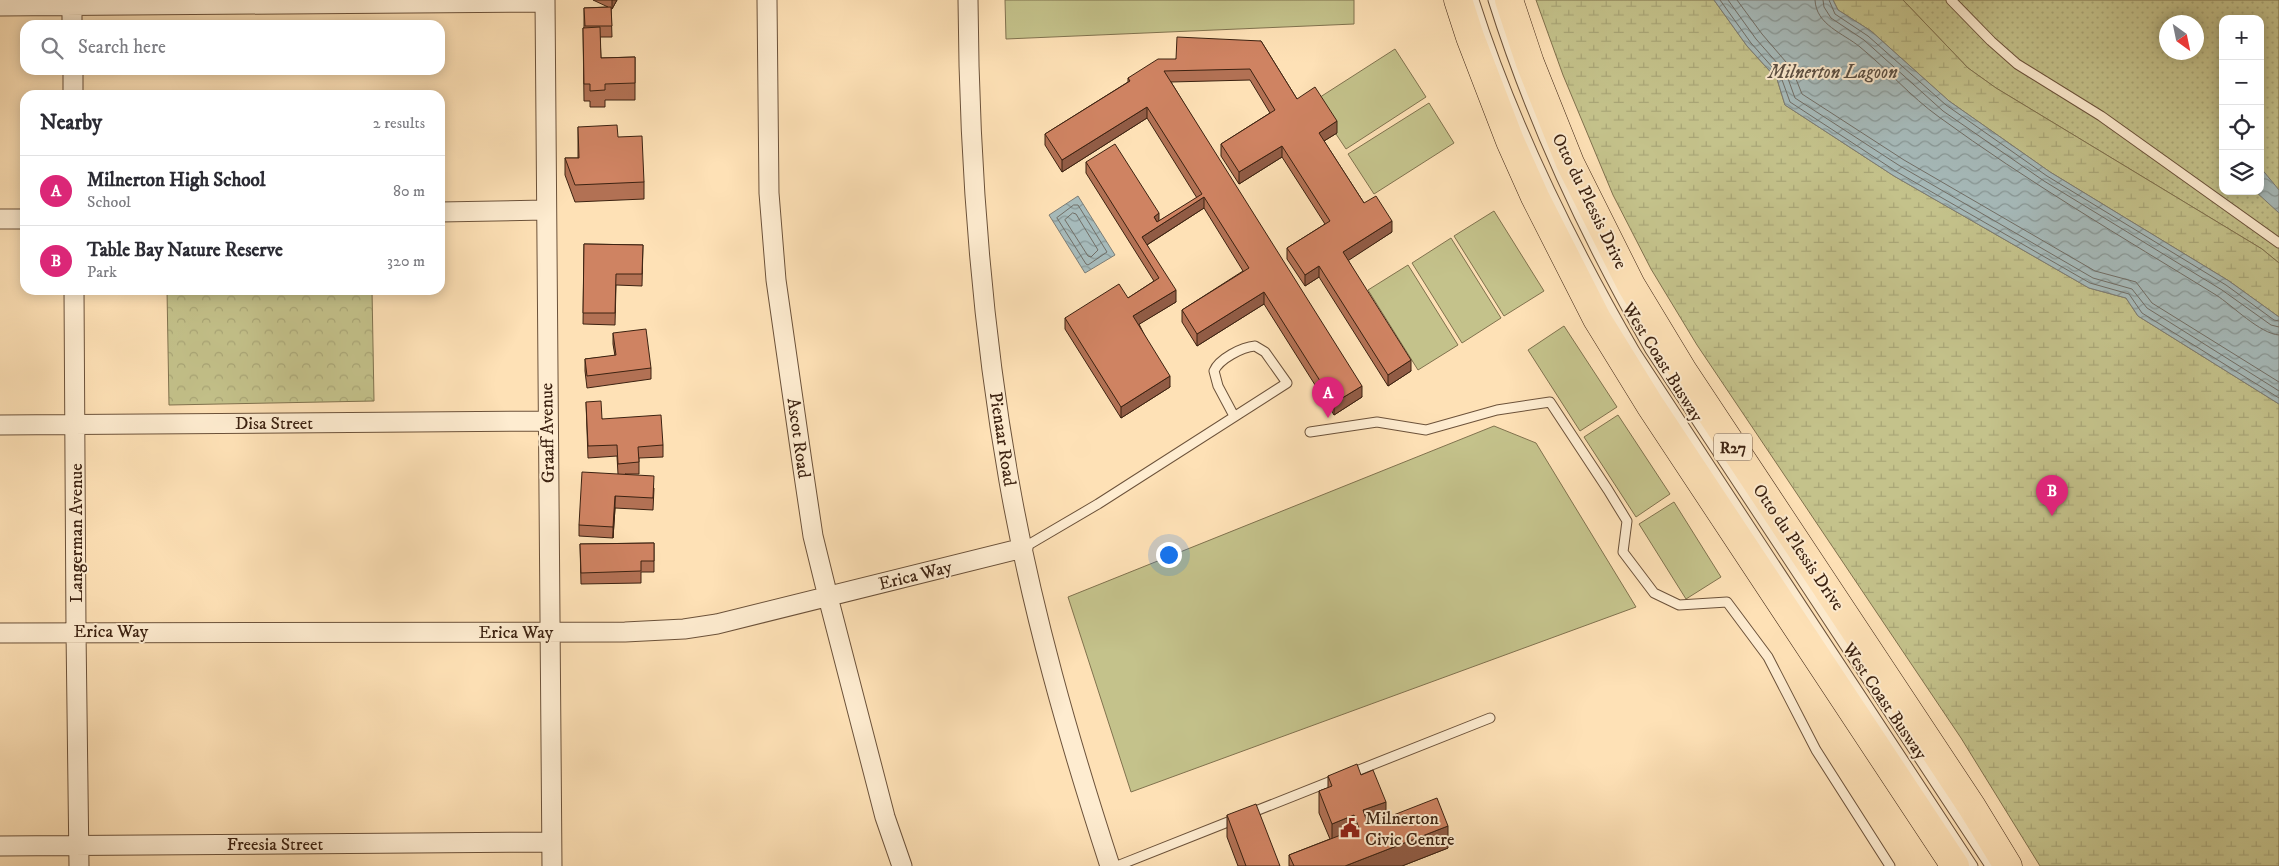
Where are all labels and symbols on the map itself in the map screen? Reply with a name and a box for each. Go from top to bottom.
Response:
north arrow [2159,15,2204,60]
water label: Milnerton Lagoon [1766,61,1898,84]
street label: Otto du Plessis Drive [1547,130,1631,273]
street label: West Coast Busway [1616,298,1708,427]
pin: A [1312,377,1344,418]
street label: Graaff Avenue [536,383,560,483]
street label: Pienaar Road [984,390,1020,488]
street label: Ascot Road [781,397,815,480]
street label: Disa Street [235,413,313,435]
road number: R27 [1714,434,1752,461]
street label: Langerman Avenue [66,463,88,603]
pin: B [2036,475,2068,516]
street label: Otto du Plessis Drive [1748,480,1849,615]
your location [1156,542,1182,568]
street label: Erica Way [876,556,955,596]
street label: Erica Way [74,621,149,643]
street label: Erica Way [479,622,554,644]
street label: West Coast Busway [1836,638,1932,765]
place label: Milnerton Civic Centre [1365,808,1454,851]
public building icon: Milnerton Civic Centre [1339,817,1361,839]
street label: Freesia Street [227,834,323,856]

